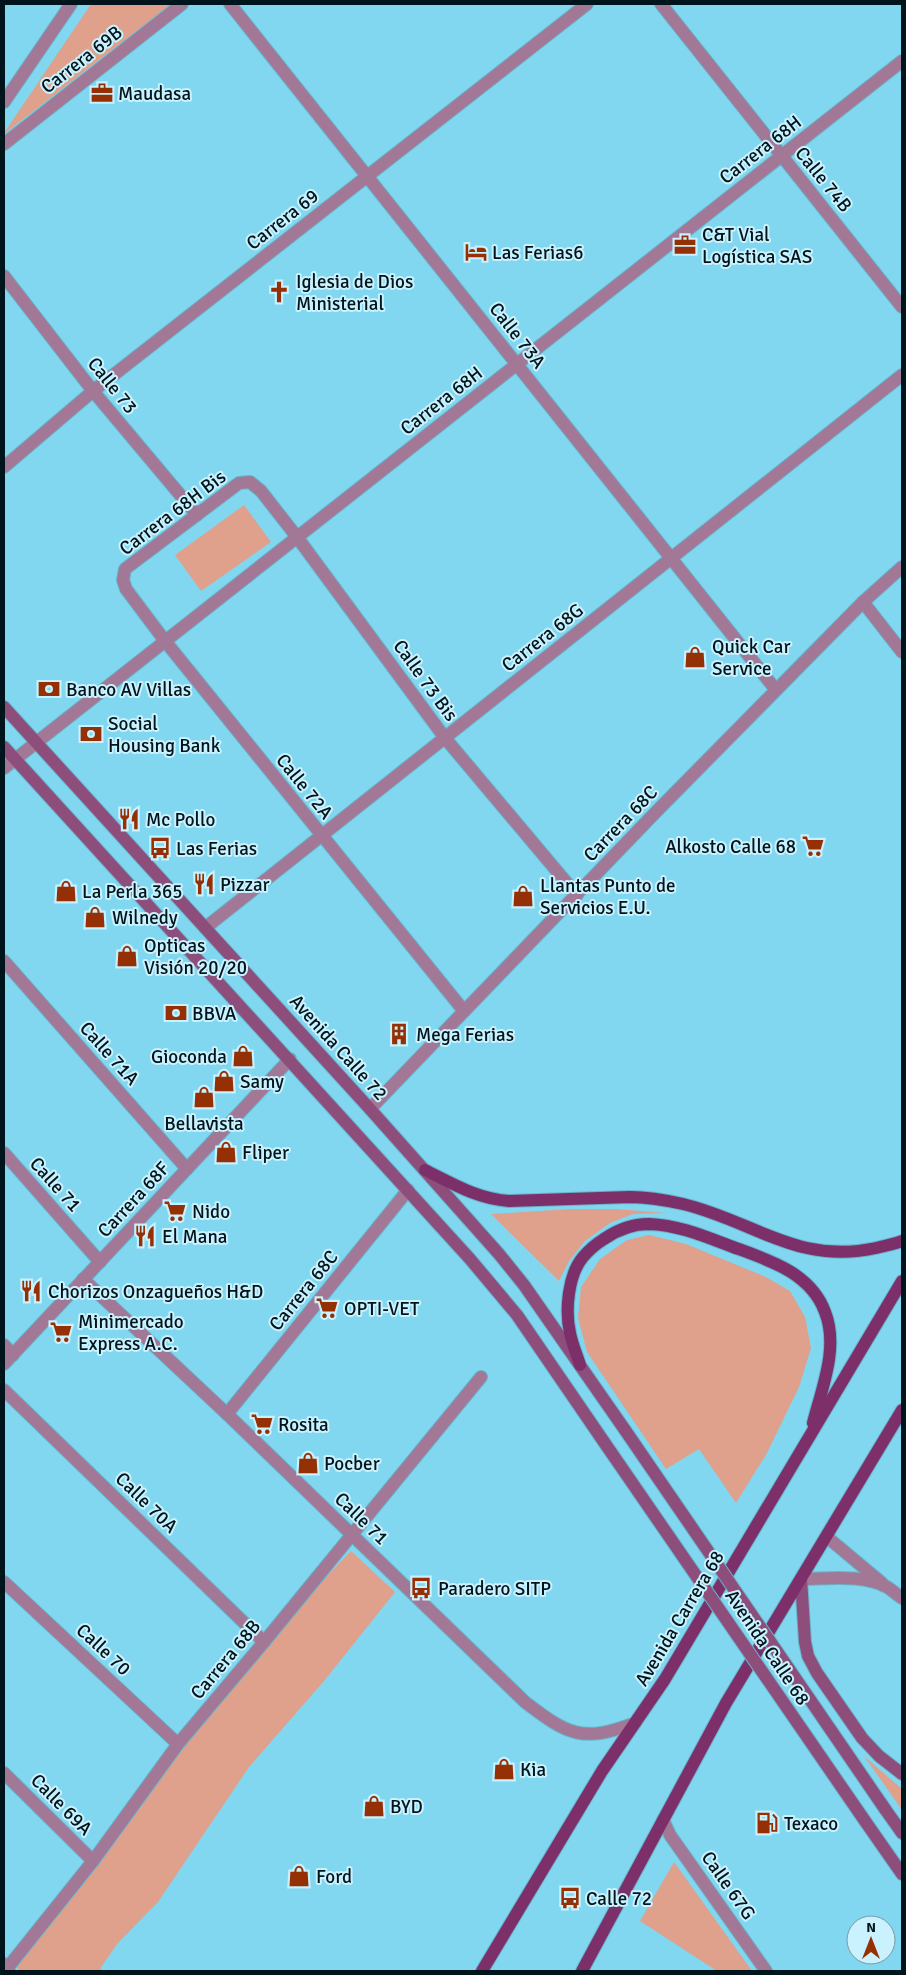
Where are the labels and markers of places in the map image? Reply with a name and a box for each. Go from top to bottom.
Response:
office icon: Maudasa [89,80,115,106]
place label: Maudasa [118,82,191,106]
place label: C&T Vial Logística SAS [702,223,812,269]
office icon: C&T Vial Logística SAS [672,232,698,258]
hotel icon: Las Ferias6 [463,239,489,265]
place label: Las Ferias6 [492,241,583,265]
place label: Iglesia de Dios Ministerial [296,270,413,316]
church icon: Iglesia de Dios Ministerial [266,279,292,305]
place label: Quick Car Service [712,635,791,681]
shop icon: Quick Car Service [682,644,708,670]
bank icon: Banco AV Villas [36,676,62,702]
place label: Banco AV Villas [66,678,191,702]
place label: Social Housing Bank [108,712,221,758]
bank icon: Social Housing Bank [78,721,104,747]
restaurant icon: Mc Pollo [116,806,142,832]
place label: Mc Pollo [146,808,215,832]
supermarket icon: Alkosto Calle 68 [800,833,826,859]
bus stop icon: Las Ferias [147,835,173,861]
place label: Alkosto Calle 68 [665,835,796,859]
place label: Las Ferias [176,837,257,861]
restaurant icon: Pizzar [191,871,217,897]
place label: Pizzar [220,873,270,897]
place label: Llantas Punto de Servicios E.U. [540,874,676,920]
shop icon: La Perla 365 [53,878,79,904]
place label: La Perla 365 [82,880,183,904]
shop icon: Llantas Punto de Servicios E.U. [510,883,536,909]
shop icon: Wilnedy [82,904,108,930]
place label: Wilnedy [112,906,178,930]
place label: Opticas Visión 20/20 [144,934,247,980]
shop icon: Opticas Visión 20/20 [114,943,140,969]
bank icon: BBVA [163,1000,189,1026]
place label: BBVA [192,1002,237,1026]
building icon: Mega Ferias [386,1021,412,1047]
place label: Mega Ferias [416,1023,514,1047]
shop icon: Gioconda [230,1043,256,1069]
place label: Gioconda [151,1045,227,1069]
shop icon: Samy [211,1068,237,1094]
place label: Samy [240,1070,284,1094]
shop icon: Bellavista [191,1084,217,1110]
place label: Bellavista [164,1112,244,1136]
shop icon: Fliper [213,1139,239,1165]
place label: Fliper [242,1141,289,1165]
supermarket icon: Nido [162,1198,188,1224]
place label: Nido [192,1200,230,1224]
restaurant icon: El Mana [132,1223,158,1249]
place label: El Mana [162,1225,227,1249]
restaurant icon: Chorizos Onzagueños H&D [18,1278,44,1304]
place label: Chorizos Onzagueños H&D [48,1280,263,1304]
supermarket icon: OPTI-VET [314,1295,340,1321]
place label: OPTI-VET [344,1297,420,1321]
place label: Minimercado Express A.C. [78,1310,184,1356]
supermarket icon: Minimercado Express A.C. [48,1319,74,1345]
supermarket icon: Rosita [249,1411,275,1437]
place label: Rosita [278,1413,329,1437]
shop icon: Pocber [295,1450,321,1476]
place label: Pocber [324,1452,380,1476]
bus stop icon: Paradero SITP [408,1575,434,1601]
place label: Paradero SITP [438,1577,551,1601]
shop icon: Kia [491,1756,517,1782]
place label: Kia [520,1758,546,1782]
shop icon: BYD [361,1793,387,1819]
place label: BYD [390,1795,423,1819]
fuel station icon: Texaco [754,1810,780,1836]
place label: Texaco [784,1812,838,1836]
shop icon: Ford [286,1863,312,1889]
place label: Ford [316,1865,352,1889]
bus stop icon: Calle 72 [557,1885,583,1911]
place label: Calle 72 [586,1887,652,1911]

